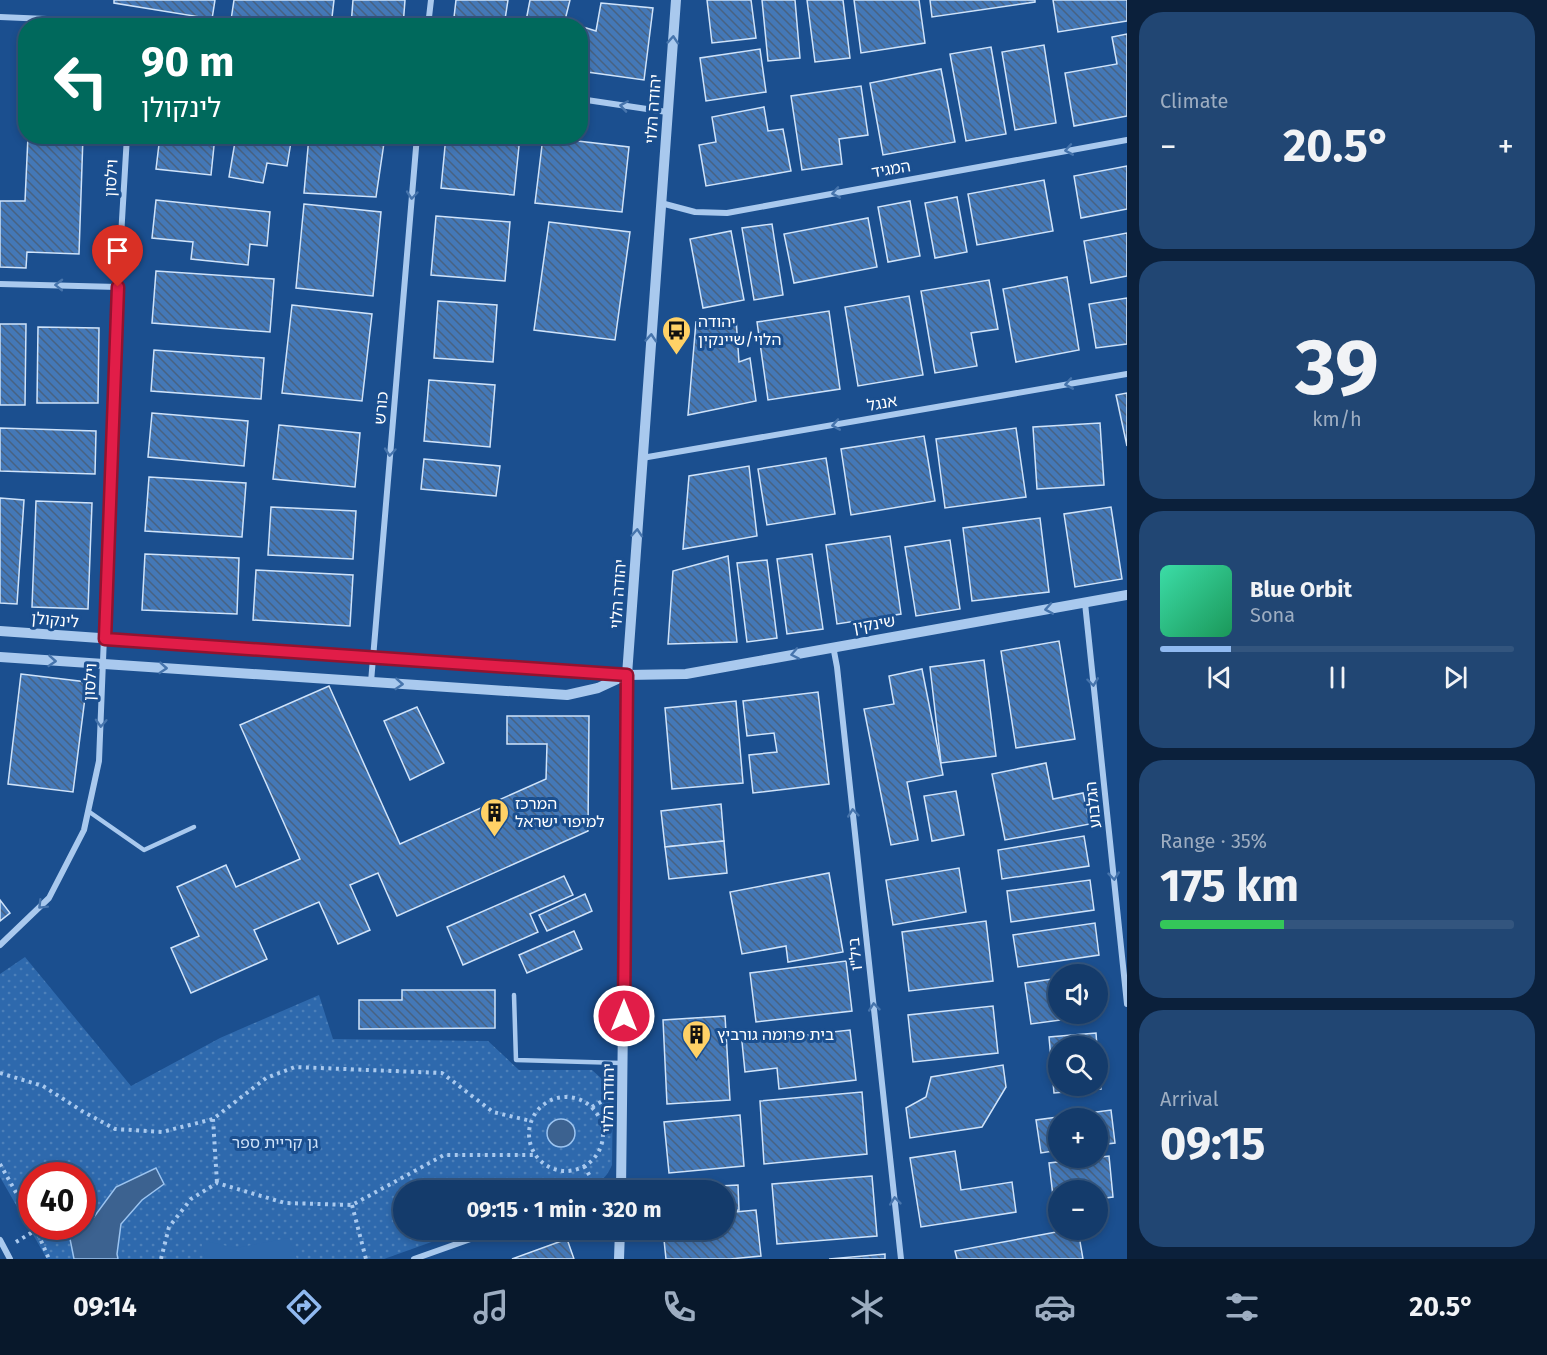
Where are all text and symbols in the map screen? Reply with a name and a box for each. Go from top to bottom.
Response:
one-way arrow [666,35,679,44]
text: 90 m [141,37,235,87]
icon: left [42,42,120,120]
street label: יהודה הלוי [641,74,665,144]
text: Climate [1160,89,1228,113]
text: לינקולן [141,92,221,124]
one-way arrow [619,100,629,112]
text: 20.5° [1283,119,1391,173]
text: − [1160,127,1177,167]
text: + [1498,127,1514,167]
one-way arrow [1065,143,1075,156]
street label: המגיד [870,156,912,182]
street label: וילסון [101,159,121,197]
one-way arrow [832,186,842,199]
one-way arrow [406,190,419,199]
pin [92,225,143,287]
icon: arrive [101,234,134,267]
one-way arrow [55,279,64,292]
place label: יהודה הלוי/שיינקין [698,312,781,349]
bus stop icon: יהודה הלוי/שיינקין [661,314,693,356]
text: 39 [1295,321,1379,415]
one-way arrow [644,334,657,343]
one-way arrow [1065,377,1075,390]
street label: כורש [370,391,392,425]
street label: אנגל [865,391,899,415]
text: km/h [1312,407,1362,431]
one-way arrow [831,418,841,430]
one-way arrow [384,447,397,456]
one-way arrow [630,528,643,537]
street label: יהודה הלוי [606,559,630,629]
text: Blue Orbit [1250,576,1352,603]
one-way arrow [1044,603,1053,615]
text: Sona [1250,603,1295,627]
street label: לינקולן [30,608,80,632]
street label: שינקין [851,611,897,637]
one-way arrow [790,647,800,660]
one-way arrow [48,654,57,667]
icon: previous [1203,661,1236,694]
icon: pause [1321,661,1354,694]
icon: next [1439,661,1472,694]
one-way arrow [158,662,167,675]
street label: וילסון [80,663,100,701]
one-way arrow [394,677,404,690]
one-way arrow [1086,678,1099,687]
one-way arrow [95,718,108,727]
street label: הגלבוע [1081,781,1105,829]
place label: המרכז למיפוי ישראל [515,794,605,831]
building icon: המרכז למיפוי ישראל [478,796,510,838]
one-way arrow [847,808,860,818]
text: Range · 35% [1160,829,1267,853]
text: 175 km [1160,859,1299,913]
one-way arrow [1107,871,1120,881]
one-way arrow [38,898,49,908]
street label: ביל"ו [844,936,866,972]
map controls [1048,964,1108,1240]
button: sound [1048,964,1108,1024]
position arrow [592,984,656,1048]
one-way arrow [868,1002,881,1012]
building icon: בית פרומה גורביץ [680,1018,712,1060]
place label: בית פרומה גורביץ [717,1025,834,1044]
button: search [1048,1036,1108,1096]
street label: יהודה הלוי [598,1063,618,1133]
text: Arrival [1160,1087,1219,1111]
button: + [1048,1108,1108,1168]
text: 09:15 [1160,1117,1265,1171]
park label: גן קריית ספר [232,1133,318,1152]
speed limit sign: 40 [18,1162,96,1240]
button: − [1048,1180,1108,1240]
text: 09:15 · 1 min · 320 m [466,1196,662,1223]
one-way arrow [889,1196,901,1205]
icon: directions [283,1286,325,1328]
icon: music [470,1286,512,1328]
icon: phone [658,1286,700,1328]
icon: climate [846,1286,888,1328]
icon: car [1034,1286,1076,1328]
icon: filters [1221,1286,1263,1328]
text: 09:14 [73,1291,137,1323]
text: 20.5° [1409,1291,1474,1323]

